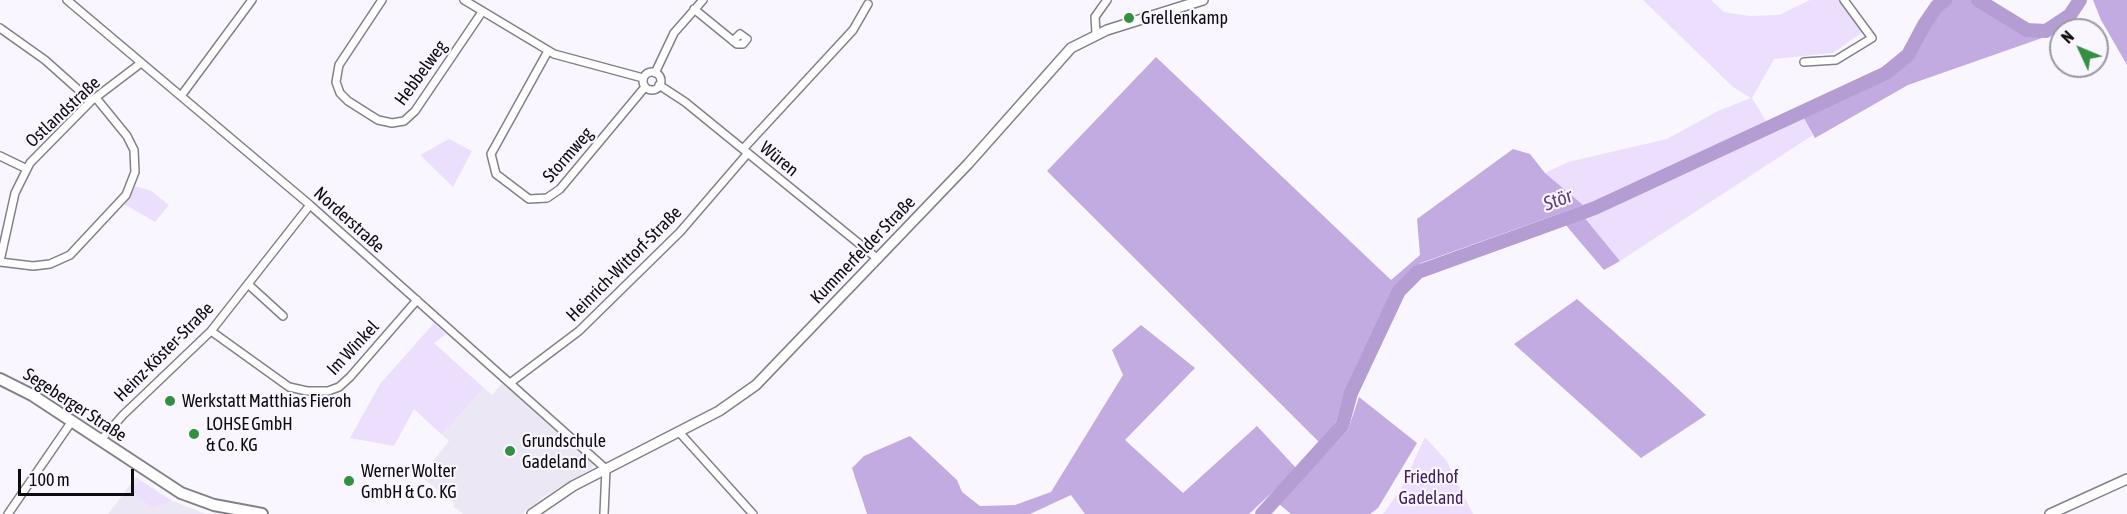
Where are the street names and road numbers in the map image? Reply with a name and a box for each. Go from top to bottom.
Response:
street label: Hebbelweg [390,36,452,110]
street label: Ostlandstraße [21,72,105,152]
street label: Stormweg [538,123,598,187]
street label: Würen [755,137,803,181]
street label: Norderstraße [309,183,389,257]
street label: Kummerfelder Straße [806,192,920,308]
street label: Heinrich-Wittorf-Straße [562,202,686,326]
street label: Heinz-Köster-Straße [110,298,218,406]
street label: Im Winkel [322,316,384,380]
street label: Segeberger Straße [19,364,131,446]

